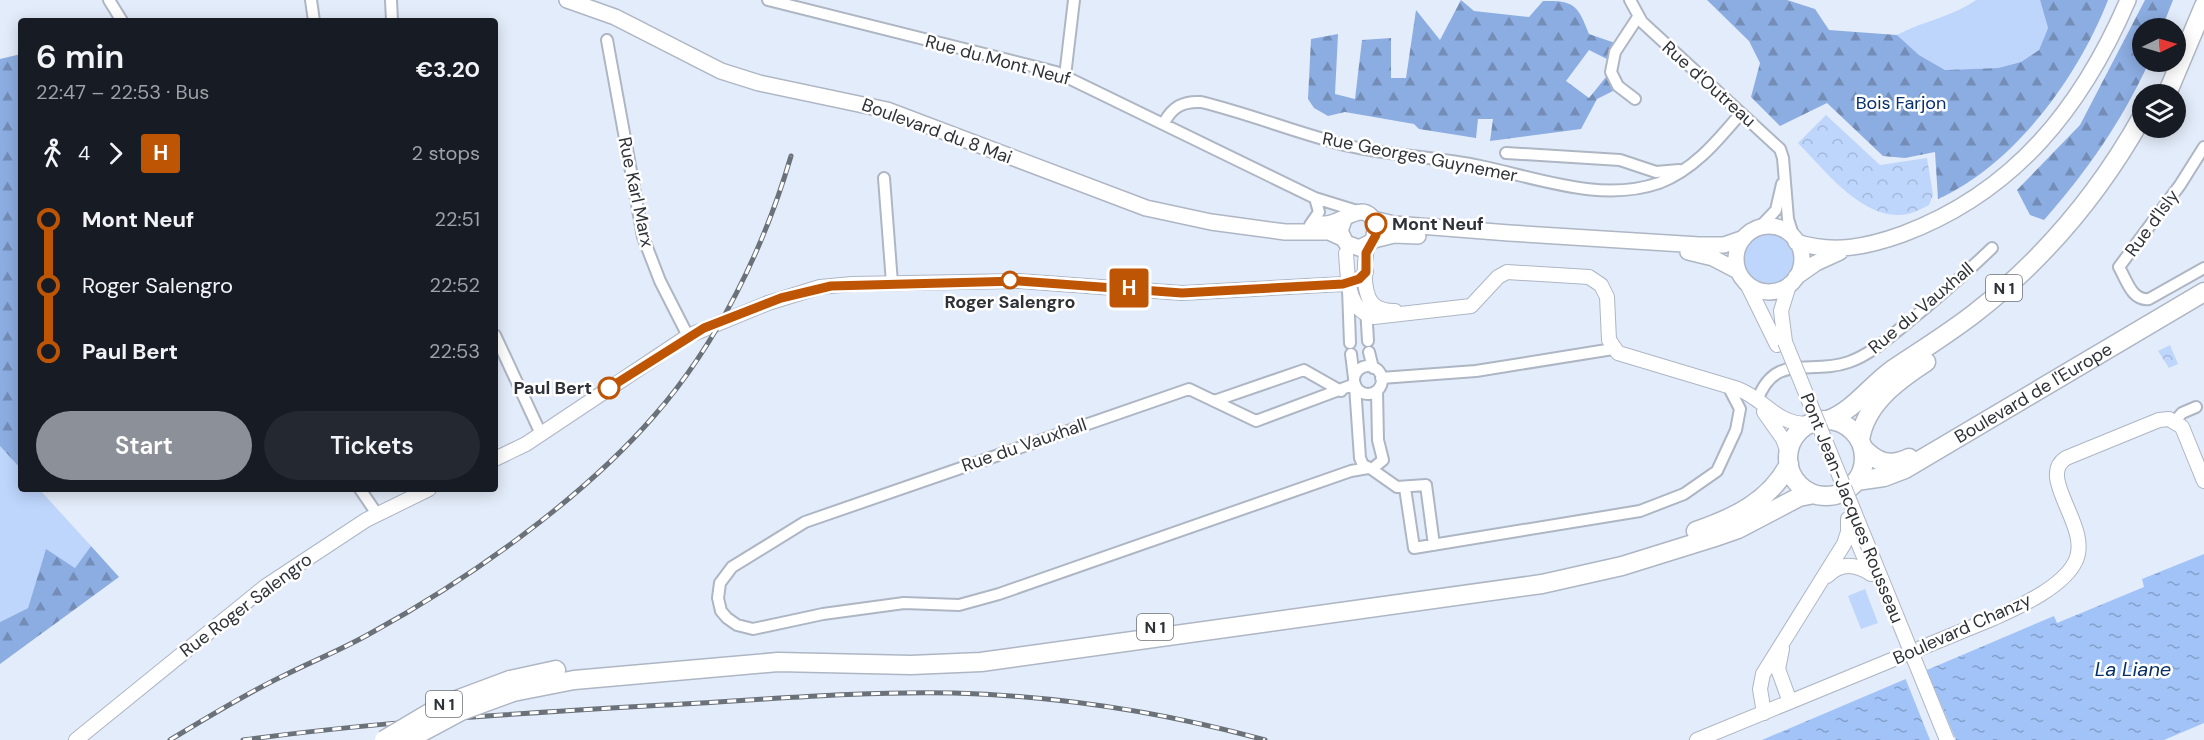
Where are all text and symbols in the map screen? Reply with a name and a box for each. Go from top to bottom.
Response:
north arrow [2132,18,2186,72]
map controls [2132,18,2186,138]
street label: Rue du Mont Neuf [923,29,1073,91]
text: 6 min [36,35,124,78]
street label: Rue d'Outreau [1657,36,1761,132]
text: €3.20 [416,55,480,84]
text: 22:47 – 22:53 · Bus [36,79,209,105]
button: layers [2132,84,2186,138]
park label: Bois Farjon [1856,91,1946,115]
street label: Boulevard du 8 Mai [859,93,1015,169]
street label: Rue Georges Guynemer [1320,126,1520,188]
street label: Rue Karl Marx [613,135,659,249]
icon: walk [36,137,69,170]
icon: forward [99,137,132,170]
text: H [153,139,168,167]
text: 4 [78,140,90,166]
text: 2 stops [412,140,480,166]
street label: Rue d'Isly [2120,185,2184,261]
text: Mont Neuf [82,205,194,234]
text: 22:51 [434,206,480,232]
place label: Mont Neuf [1392,212,1484,236]
marker: Mont Neuf [1365,213,1387,235]
street label: Rue du Vauxhall [1863,257,1979,359]
line badge: H [1110,268,1148,308]
text: Roger Salengro [82,271,233,300]
marker: Roger Salengro [1001,271,1019,289]
text: 22:52 [430,272,480,298]
text: H [1122,274,1137,302]
road number: N 1 [1986,275,2022,301]
place label: Roger Salengro [944,290,1076,314]
text: Paul Bert [82,337,178,366]
street label: Boulevard de l'Europe [1950,337,2117,449]
text: 22:53 [429,338,480,364]
place label: Paul Bert [513,376,592,400]
marker: Paul Bert [598,377,620,399]
street label: Pont Jean-Jacques Rousseau [1795,389,1909,627]
button: Start [36,411,252,480]
button: Tickets [264,411,480,480]
street label: Rue du Vauxhall [958,412,1090,478]
street label: Rue Roger Salengro [175,547,317,663]
street label: Boulevard Chanzy [1889,588,2035,670]
road number: N 1 [1137,614,1173,640]
water label: La Liane [2095,656,2171,682]
road number: N 1 [426,691,462,717]

